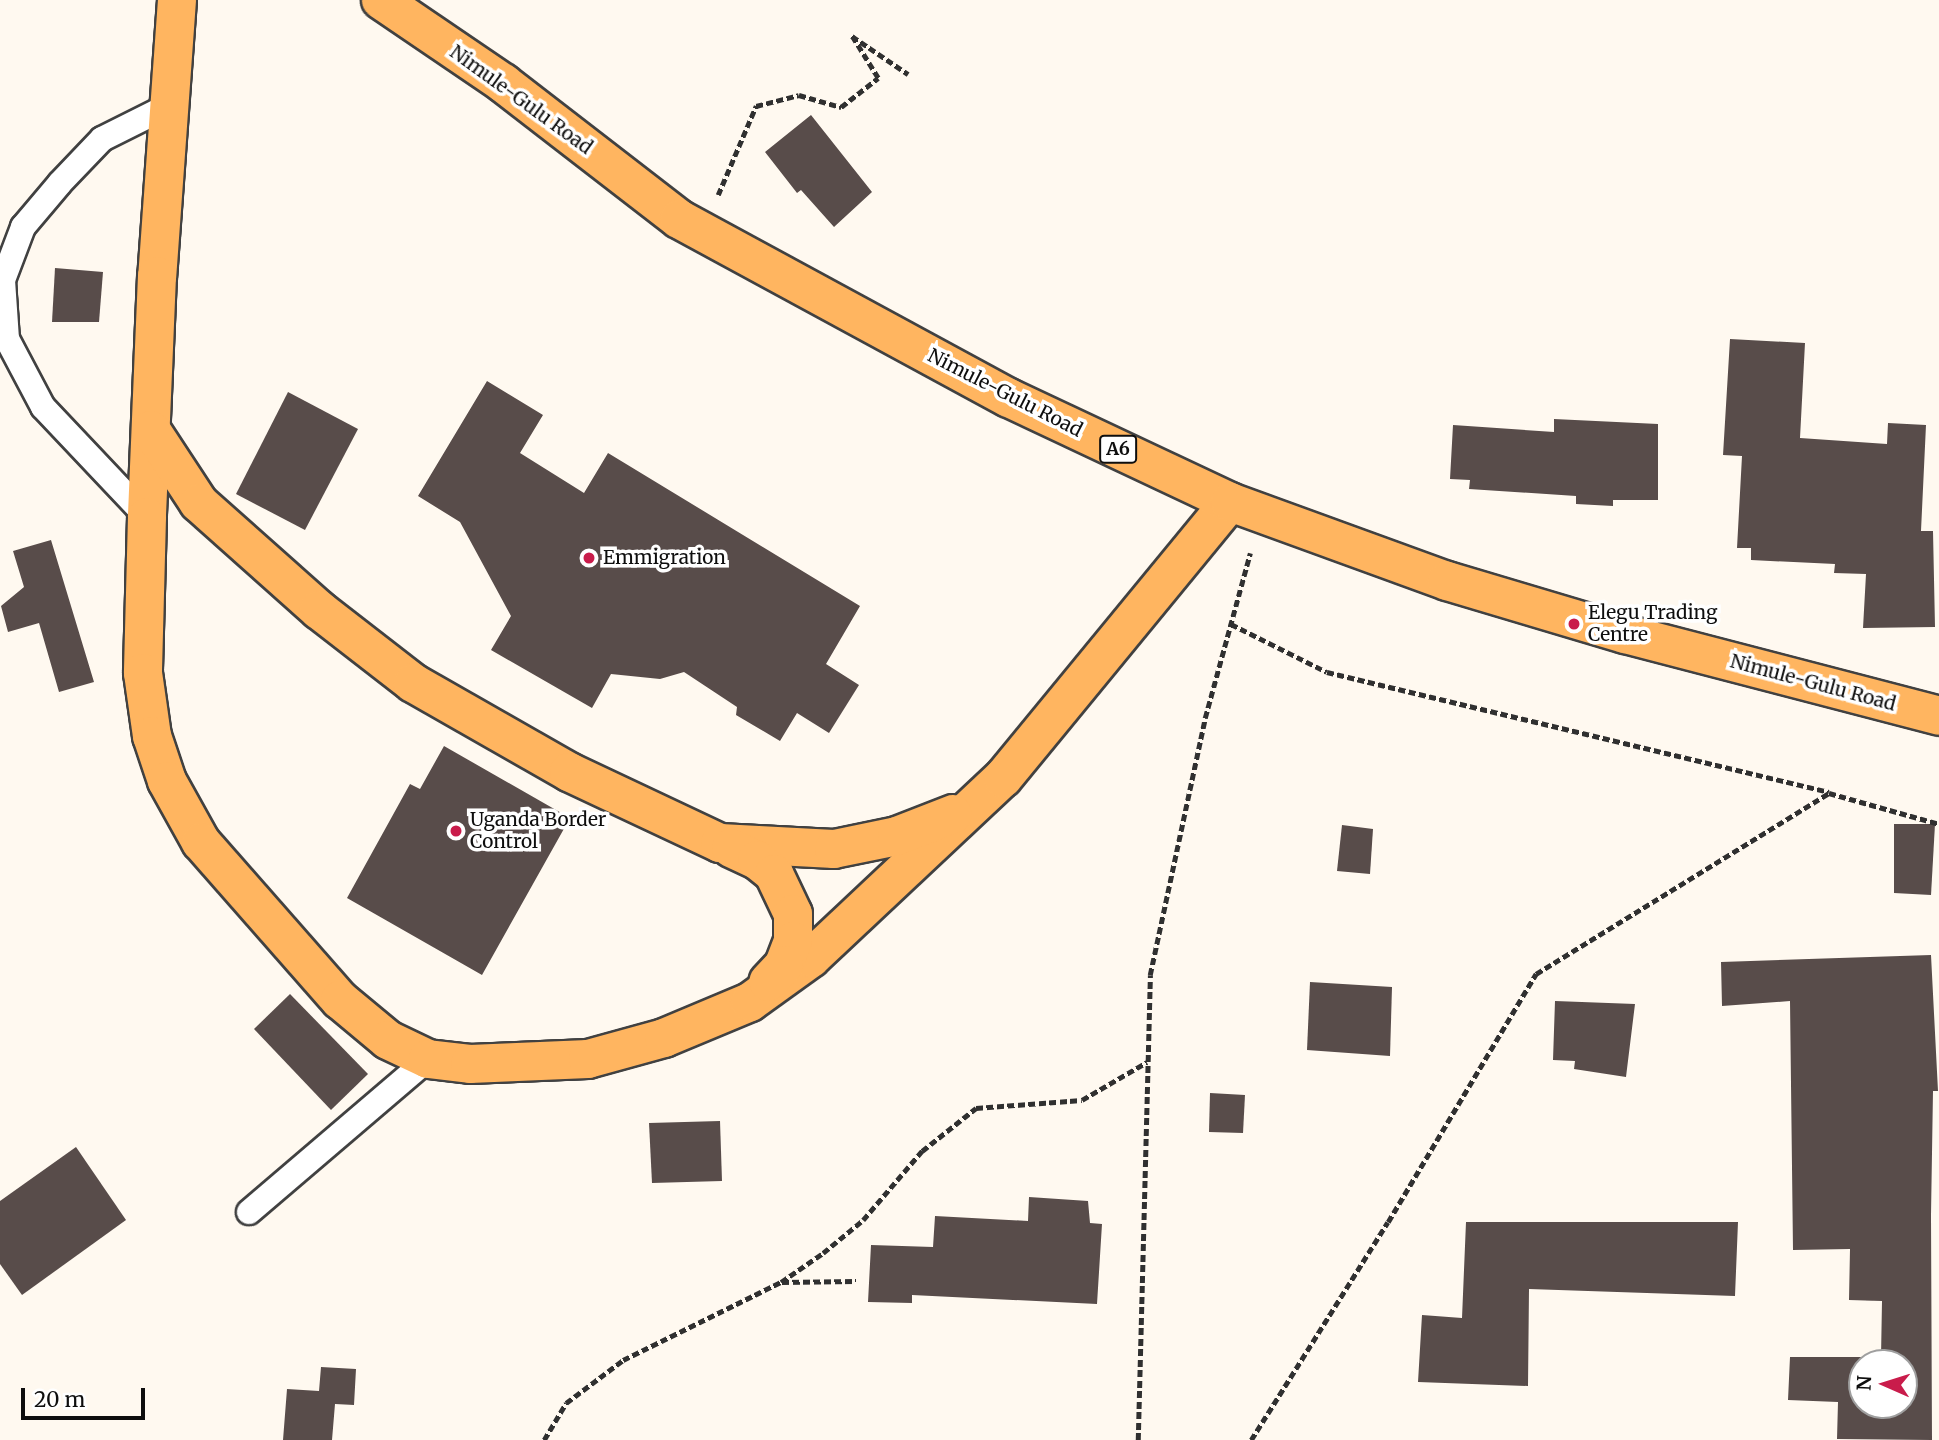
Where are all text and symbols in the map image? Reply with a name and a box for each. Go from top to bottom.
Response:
street label: Nimule-Gulu Road [445,41,597,159]
street label: Nimule-Gulu Road [924,344,1086,442]
road number: A6 [1099,434,1137,463]
place label: Emmigration [603,547,726,569]
marker: Emmigration [581,550,597,566]
place label: Elegu Trading Centre [1588,602,1717,646]
marker: Elegu Trading Centre [1566,616,1582,632]
street label: Nimule-Gulu Road [1728,650,1898,716]
place label: Uganda Border Control [470,809,606,853]
marker: Uganda Border Control [448,823,464,839]
north arrow [1848,1349,1918,1419]
scale bar [24,1374,149,1418]
text: N [1852,1375,1876,1391]
text: 20 m [34,1386,85,1413]

